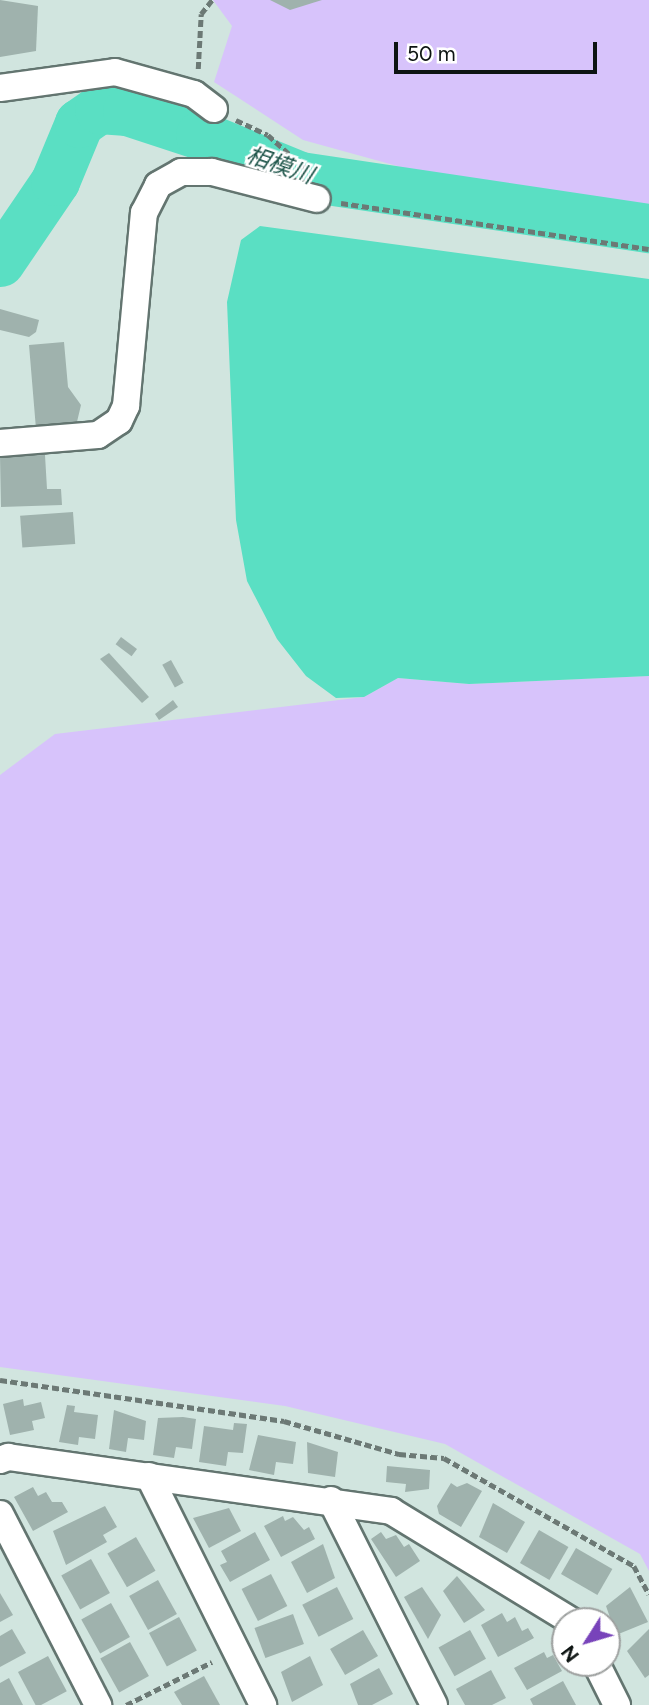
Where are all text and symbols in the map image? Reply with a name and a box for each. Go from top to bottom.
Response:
scale bar [397,28,600,72]
text: 50 m [407,41,456,66]
water label: 相模川 [243,141,317,189]
north arrow [551,1607,621,1677]
text: N [557,1641,584,1667]

